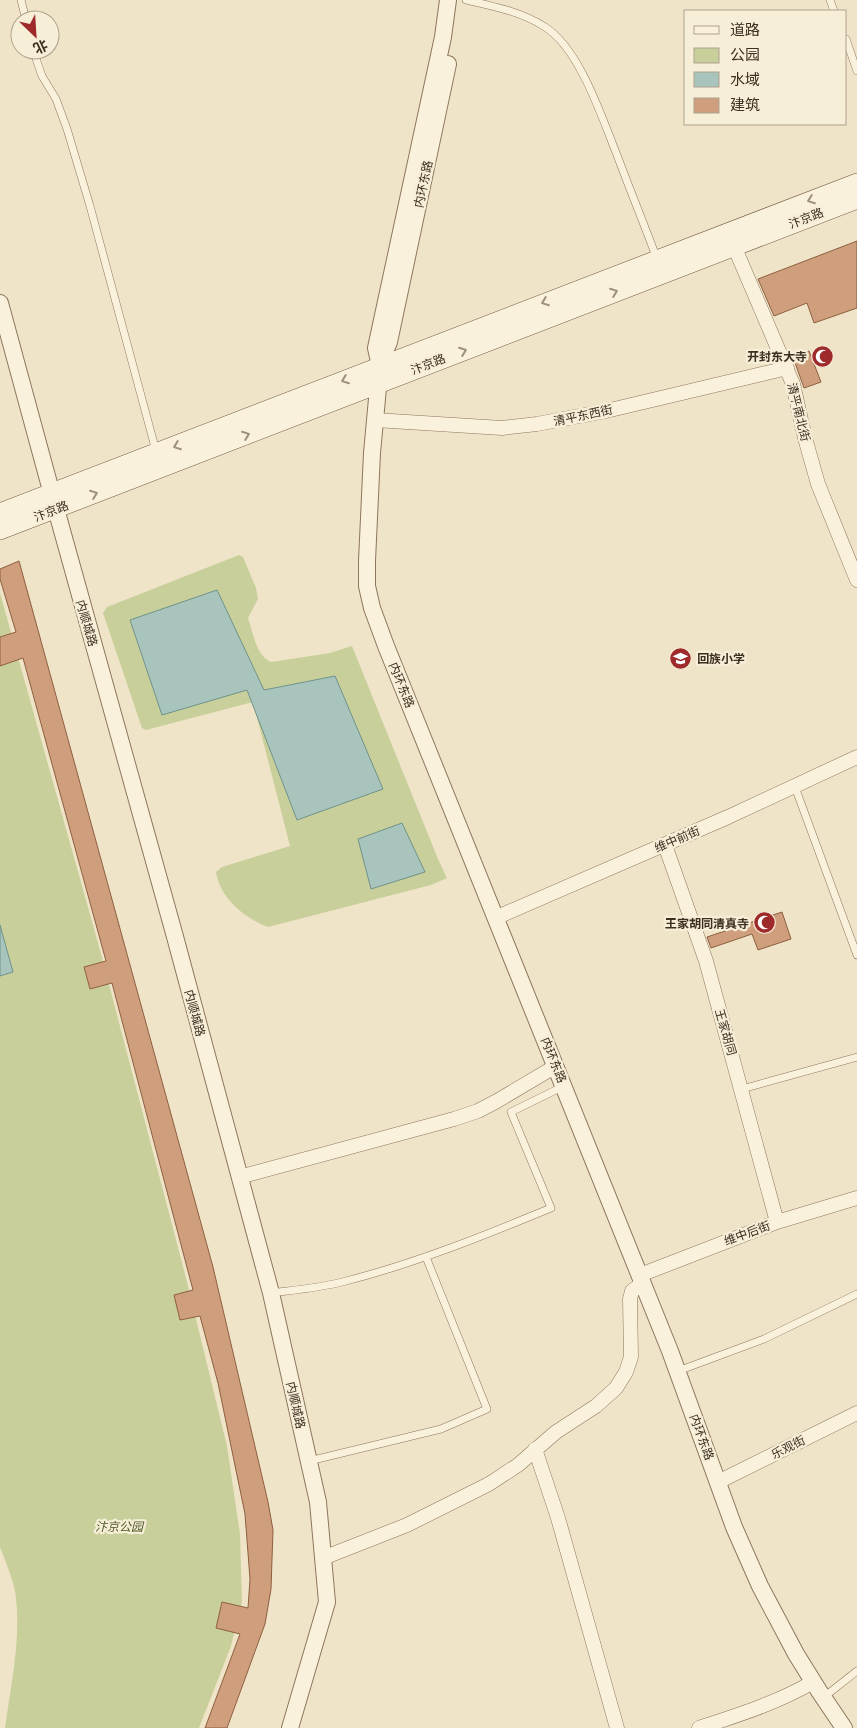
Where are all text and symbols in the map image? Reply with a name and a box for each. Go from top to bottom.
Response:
north arrow [10,10,60,60]
legend [684,10,847,125]
text: 道路 [730,19,760,39]
text: 北 [30,36,51,59]
text: 公园 [730,44,760,64]
text: 水域 [730,69,760,89]
text: 建筑 [730,94,760,114]
street label: 内环东路 [411,159,435,209]
one-way arrow [808,194,816,204]
street label: 汴京路 [787,205,825,231]
one-way arrow [609,288,618,298]
one-way arrow [542,296,550,306]
mosque icon: 开封东大寺 [811,344,835,368]
one-way arrow [458,347,466,357]
place label: 开封东大寺 [747,349,807,364]
street label: 汴京路 [409,351,447,377]
one-way arrow [341,374,350,384]
street label: 清平南北街 [784,381,814,443]
street label: 清平东西街 [552,401,614,429]
one-way arrow [241,431,250,441]
one-way arrow [173,439,182,450]
one-way arrow [90,490,98,500]
street label: 汴京路 [32,498,70,524]
street label: 内顺城路 [73,598,101,648]
school or university icon: 回族小学 [669,646,693,670]
place label: 回族小学 [697,651,745,666]
street label: 内环东路 [386,660,418,710]
street label: 维中前街 [652,823,702,855]
mosque icon: 王家胡同清真寺 [753,911,777,935]
place label: 王家胡同清真寺 [665,916,749,931]
street label: 内顺城路 [182,988,208,1038]
street label: 王家胡同 [712,1007,740,1057]
street label: 内环东路 [538,1035,570,1085]
street label: 维中后街 [722,1218,772,1248]
street label: 内顺城路 [283,1380,309,1430]
street label: 内环东路 [687,1412,717,1462]
street label: 乐观街 [769,1432,807,1462]
park label: 汴京公园 [95,1519,145,1534]

